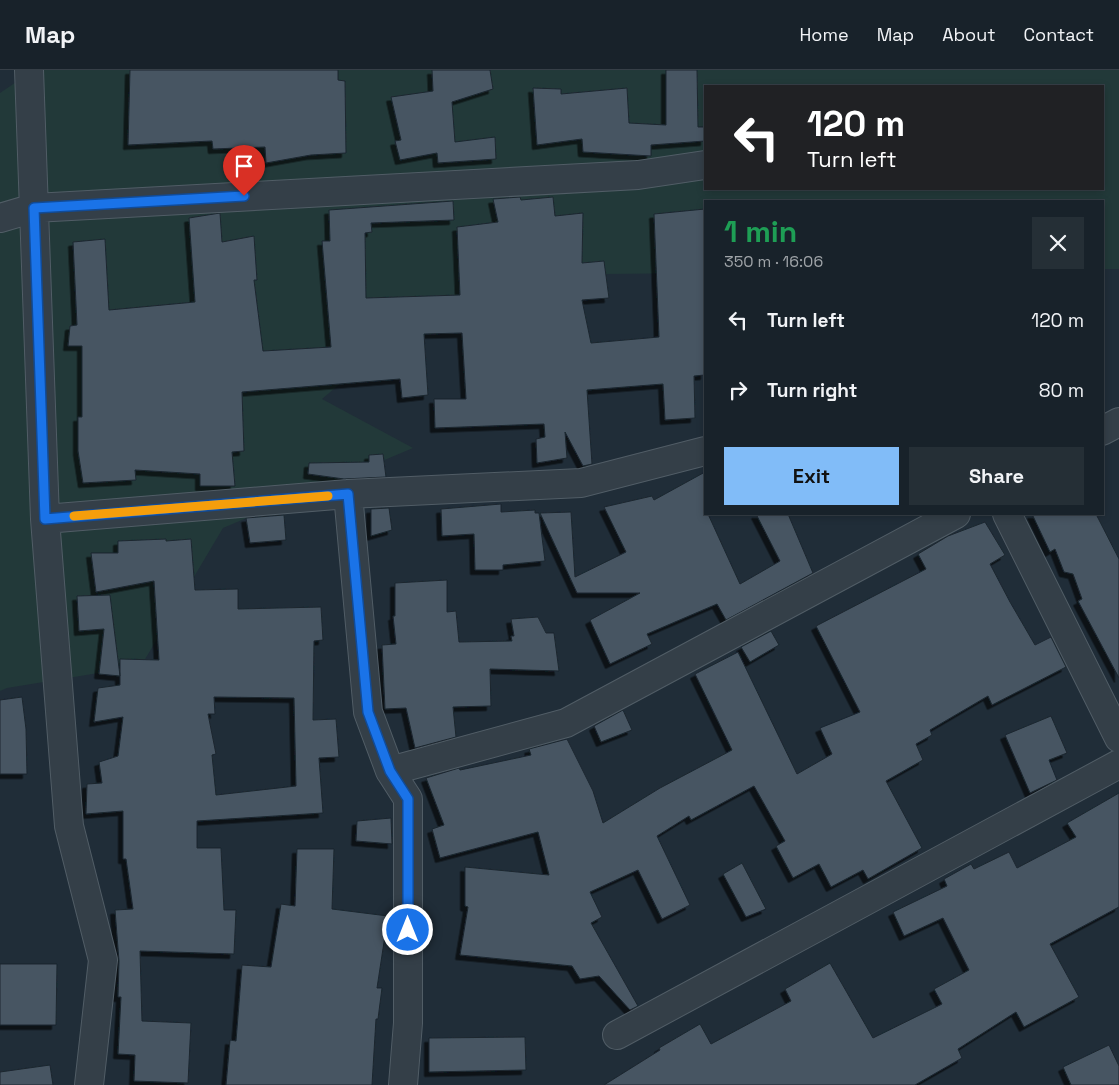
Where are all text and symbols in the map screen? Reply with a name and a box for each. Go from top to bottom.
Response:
text: Map [25,19,75,50]
text: Home [800,23,849,46]
text: Map [877,23,914,46]
text: About [942,23,996,46]
text: Contact [1024,23,1094,46]
text: 120 m [807,102,905,146]
icon: left [724,105,789,170]
pin [223,145,265,196]
text: Turn left [807,145,897,173]
icon: arrive [230,152,258,180]
text: 1 min [724,212,797,251]
button: close [1032,217,1084,269]
text: 350 m · 16:06 [724,251,823,272]
icon: left [724,306,752,334]
text: Turn left [767,308,845,333]
text: 120 m [1031,308,1084,333]
icon: right [724,376,752,404]
text: Turn right [767,378,857,403]
text: 80 m [1039,378,1084,403]
button: Exit [724,447,899,505]
button: Share [909,447,1084,505]
position arrow [381,903,433,955]

